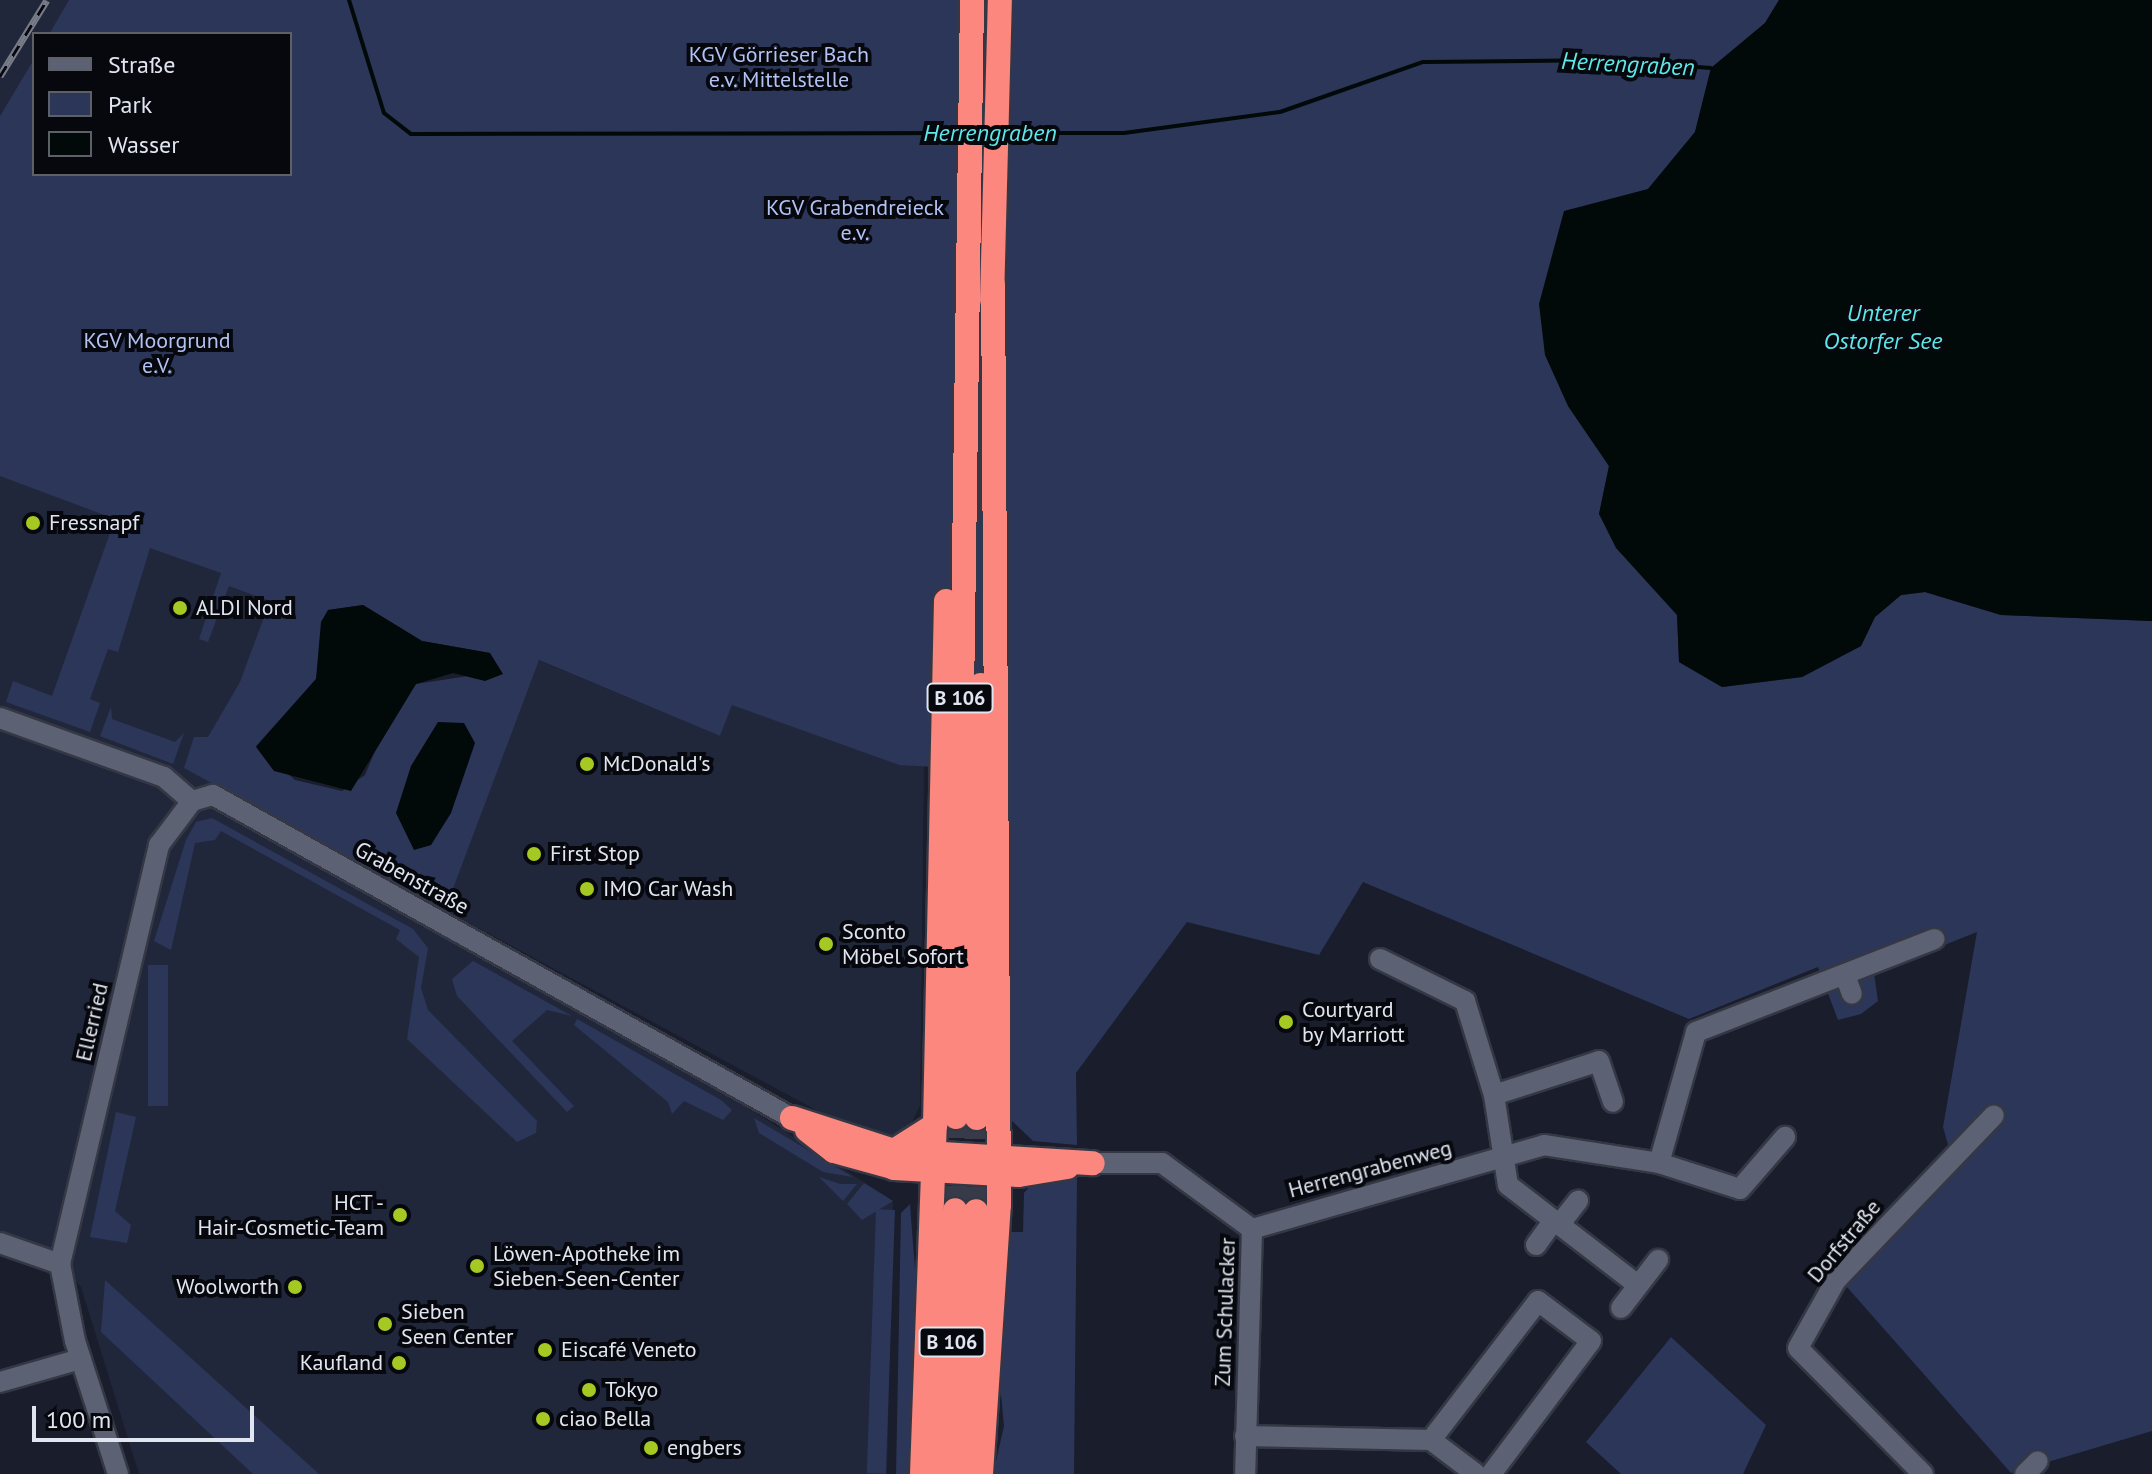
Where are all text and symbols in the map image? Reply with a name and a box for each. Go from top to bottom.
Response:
legend [32,32,292,176]
park label: KGV Görrieser Bach e.v. Mittelstelle [689,41,869,92]
water label: Herrengraben [1561,46,1695,82]
text: Straße [108,49,175,80]
text: Park [108,89,152,120]
water label: Herrengraben [923,119,1057,147]
text: Wasser [108,129,179,160]
park label: KGV Grabendreieck e.v. [766,194,944,246]
water label: Unterer Ostorfer See [1824,299,1942,355]
park label: KGV Moorgrund e.V. [83,327,231,378]
place label: Fressnapf [49,510,139,536]
marker: Fressnapf [24,514,42,532]
place label: ALDI Nord [196,595,293,621]
marker: ALDI Nord [171,599,189,617]
road number: B 106 [926,682,994,714]
place label: McDonald's [603,751,710,777]
marker: McDonald's [578,755,596,773]
street label: Grabenstraße [350,836,474,920]
place label: First Stop [550,841,640,867]
marker: First Stop [525,845,543,863]
place label: IMO Car Wash [603,876,734,902]
marker: IMO Car Wash [578,880,596,898]
place label: Sconto Möbel Sofort [842,918,964,970]
marker: Sconto Möbel Sofort [817,935,835,953]
street label: Ellerried [70,980,114,1064]
place label: Courtyard by Marriott [1302,996,1406,1048]
marker: Courtyard by Marriott [1277,1013,1295,1031]
street label: Herrengrabenweg [1285,1134,1455,1204]
place label: HCT - Hair-Cosmetic-Team [197,1189,384,1240]
street label: Dorfstraße [1802,1194,1886,1288]
marker: HCT - Hair-Cosmetic-Team [391,1206,409,1224]
street label: Zum Schulacker [1209,1237,1241,1387]
place label: Löwen-Apotheke im Sieben-Seen-Center [493,1240,680,1292]
marker: Löwen-Apotheke im Sieben-Seen-Center [468,1257,486,1275]
place label: Woolworth [176,1274,279,1300]
marker: Woolworth [286,1278,304,1296]
place label: Sieben Seen Center [401,1298,514,1350]
marker: Sieben Seen Center [376,1315,394,1333]
road number: B 106 [918,1326,986,1358]
place label: Eiscafé Veneto [561,1337,697,1363]
marker: Eiscafé Veneto [536,1341,554,1359]
place label: Kaufland [300,1350,383,1376]
marker: Kaufland [390,1354,408,1372]
place label: Tokyo [605,1377,658,1403]
marker: Tokyo [580,1381,598,1399]
scale bar [36,1390,258,1440]
text: 100 m [46,1404,111,1435]
place label: ciao Bella [559,1406,651,1432]
marker: ciao Bella [534,1410,552,1428]
place label: engbers [667,1435,742,1461]
marker: engbers [642,1439,660,1457]

